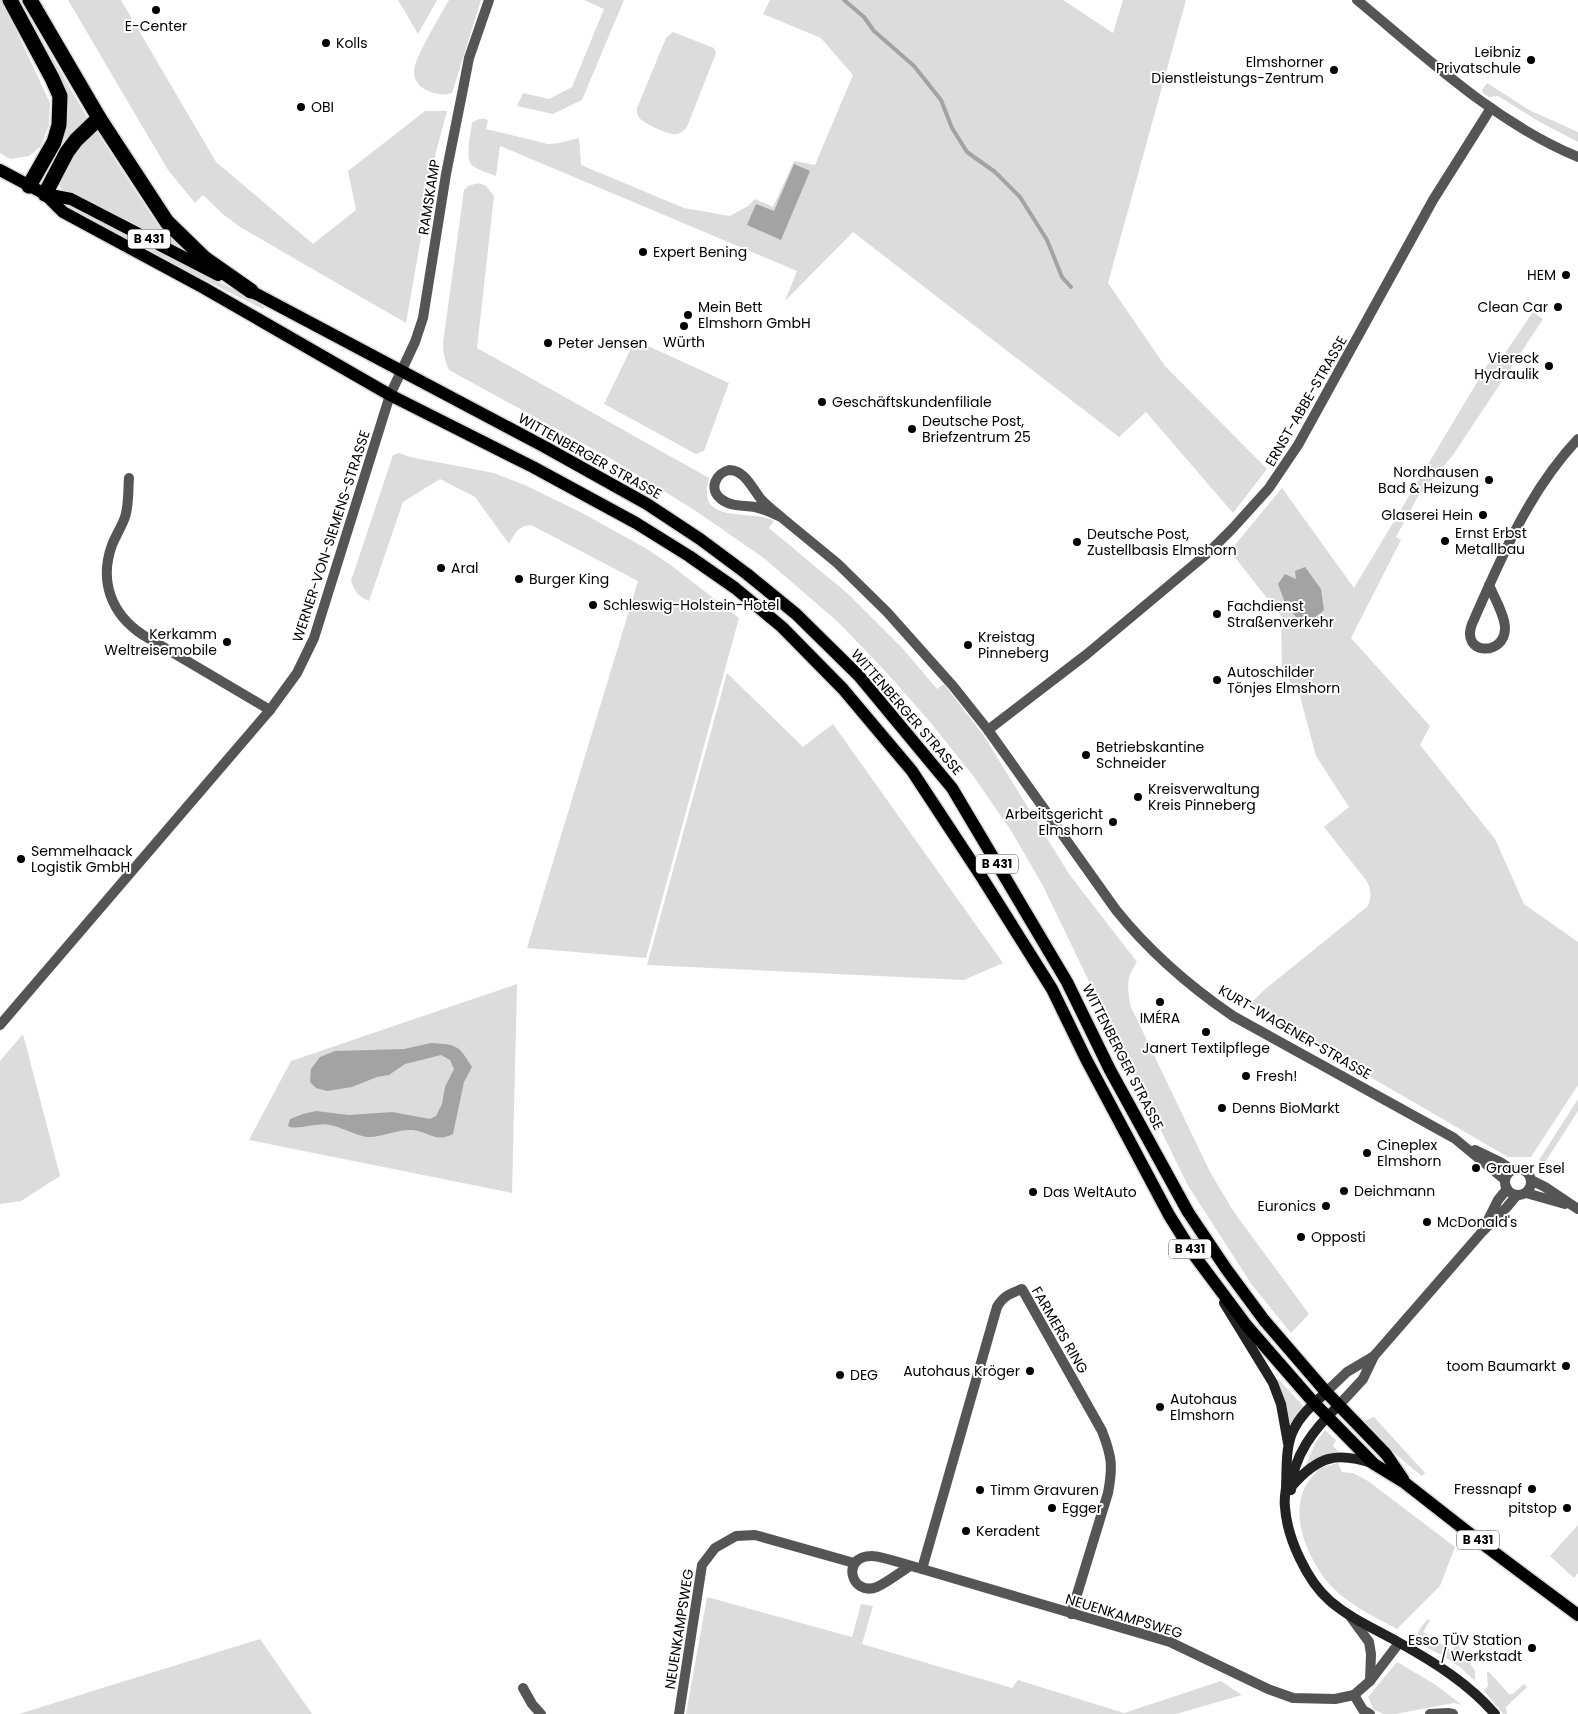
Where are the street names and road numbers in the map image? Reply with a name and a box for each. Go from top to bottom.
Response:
street label: RAMSKAMP [413,158,445,236]
road number: B 431 [128,230,170,248]
street label: ERNST-ABBE-STRASSE [1260,332,1352,470]
street label: WITTENBERGER STRASSE [515,408,665,504]
street label: WERNER-VON-SIEMENS-STRASSE [287,427,375,645]
street label: WITTENBERGER STRASSE [847,645,967,779]
road number: B 431 [976,854,1018,874]
street label: KURT-WAGENER-STRASSE [1215,980,1375,1084]
street label: WITTENBERGER STRASSE [1077,981,1169,1133]
road number: B 431 [1169,1240,1211,1258]
street label: FARMERS RING [1027,1283,1093,1377]
road number: B 431 [1457,1530,1499,1550]
street label: NEUENKAMPSWEG [660,1567,698,1691]
street label: NEUENKAMPSWEG [1063,1589,1185,1643]

